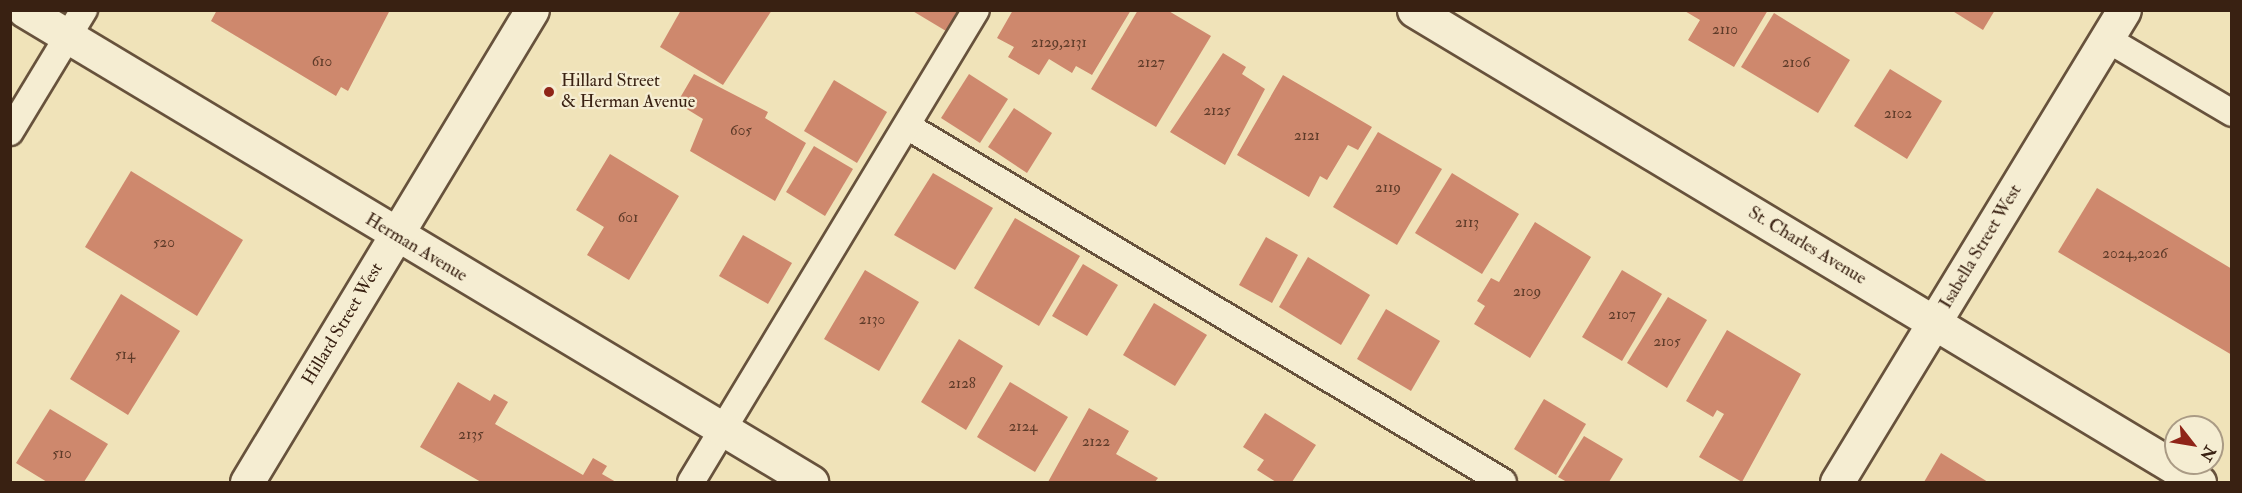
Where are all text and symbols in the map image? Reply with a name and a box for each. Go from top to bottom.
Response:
house number: 2110 [1712,21,1738,39]
house number: 2129,2131 [1031,34,1087,52]
house number: 610 [312,53,332,71]
house number: 2127 [1137,54,1165,72]
house number: 2106 [1782,54,1810,72]
place label: Hillard Street & Herman Avenue [561,71,695,113]
marker: Hillard Street & Herman Avenue [542,85,556,99]
house number: 2125 [1203,102,1231,120]
house number: 2102 [1884,105,1912,123]
house number: 605 [730,122,752,140]
house number: 2121 [1294,127,1320,145]
house number: 2119 [1375,179,1401,197]
street label: Isabella Street West [1935,181,2027,313]
street label: St. Charles Avenue [1744,202,1870,290]
street label: Herman Avenue [361,209,471,287]
house number: 601 [618,209,638,227]
house number: 2113 [1455,214,1479,232]
house number: 520 [153,234,175,252]
house number: 2024,2026 [2102,245,2168,263]
street label: Hillard Street West [298,259,388,389]
house number: 2109 [1513,283,1541,301]
house number: 2107 [1608,306,1636,324]
house number: 2130 [859,311,885,329]
house number: 2105 [1653,333,1681,351]
house number: 514 [115,346,135,364]
house number: 2128 [948,375,976,393]
north arrow [2164,415,2224,475]
house number: 2124 [1009,418,1037,436]
house number: 2135 [458,426,484,444]
house number: 2122 [1082,433,1110,451]
text: N [2195,442,2220,465]
house number: 510 [52,445,72,463]

